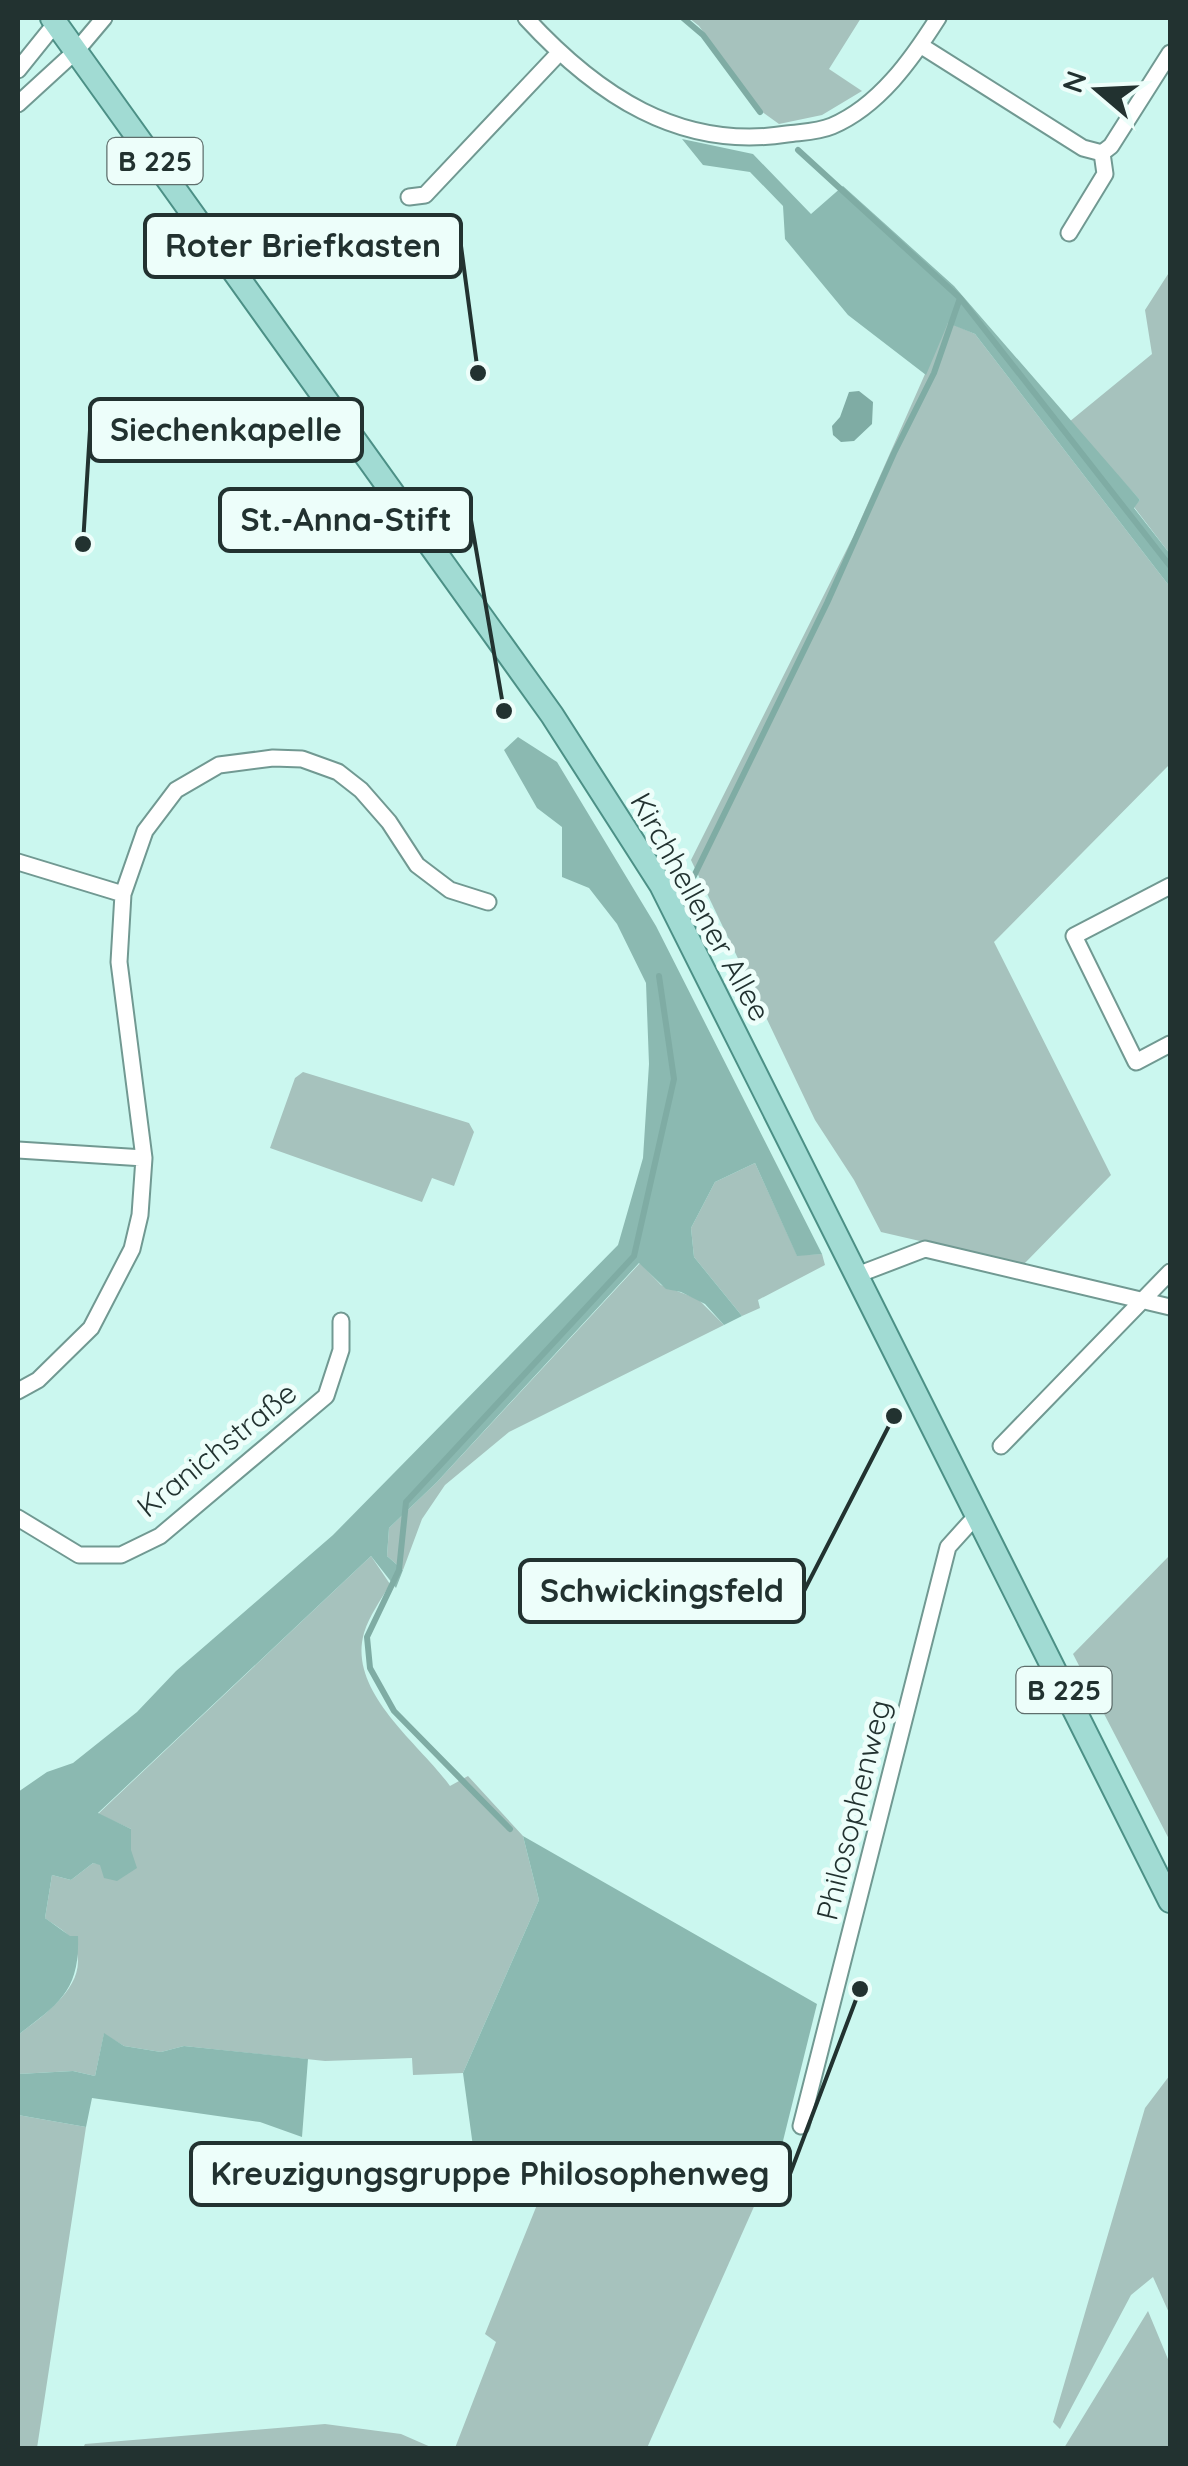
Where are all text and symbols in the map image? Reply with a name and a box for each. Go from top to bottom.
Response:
north arrow [1048,40,1148,140]
text: N [1054,66,1094,97]
road number: B 225 [108,138,202,184]
callout: Roter Briefkasten [145,215,461,277]
text: Roter Briefkasten [165,225,441,265]
callout: Siechenkapelle [90,399,362,461]
text: Siechenkapelle [110,409,342,449]
callout: St.-Anna-Stift [220,489,471,551]
text: St.-Anna-Stift [240,499,452,539]
street label: Kirchhellener Allee [622,786,779,1027]
street label: Kranichstraße [129,1373,304,1525]
callout: Schwickingsfeld [520,1560,804,1622]
text: Schwickingsfeld [540,1570,784,1610]
road number: B 225 [1016,1667,1112,1713]
street label: Philosophenweg [807,1696,899,1924]
callout: Kreuzigungsgruppe Philosophenweg [191,2143,790,2205]
text: Kreuzigungsgruppe Philosophenweg [210,2153,770,2193]

